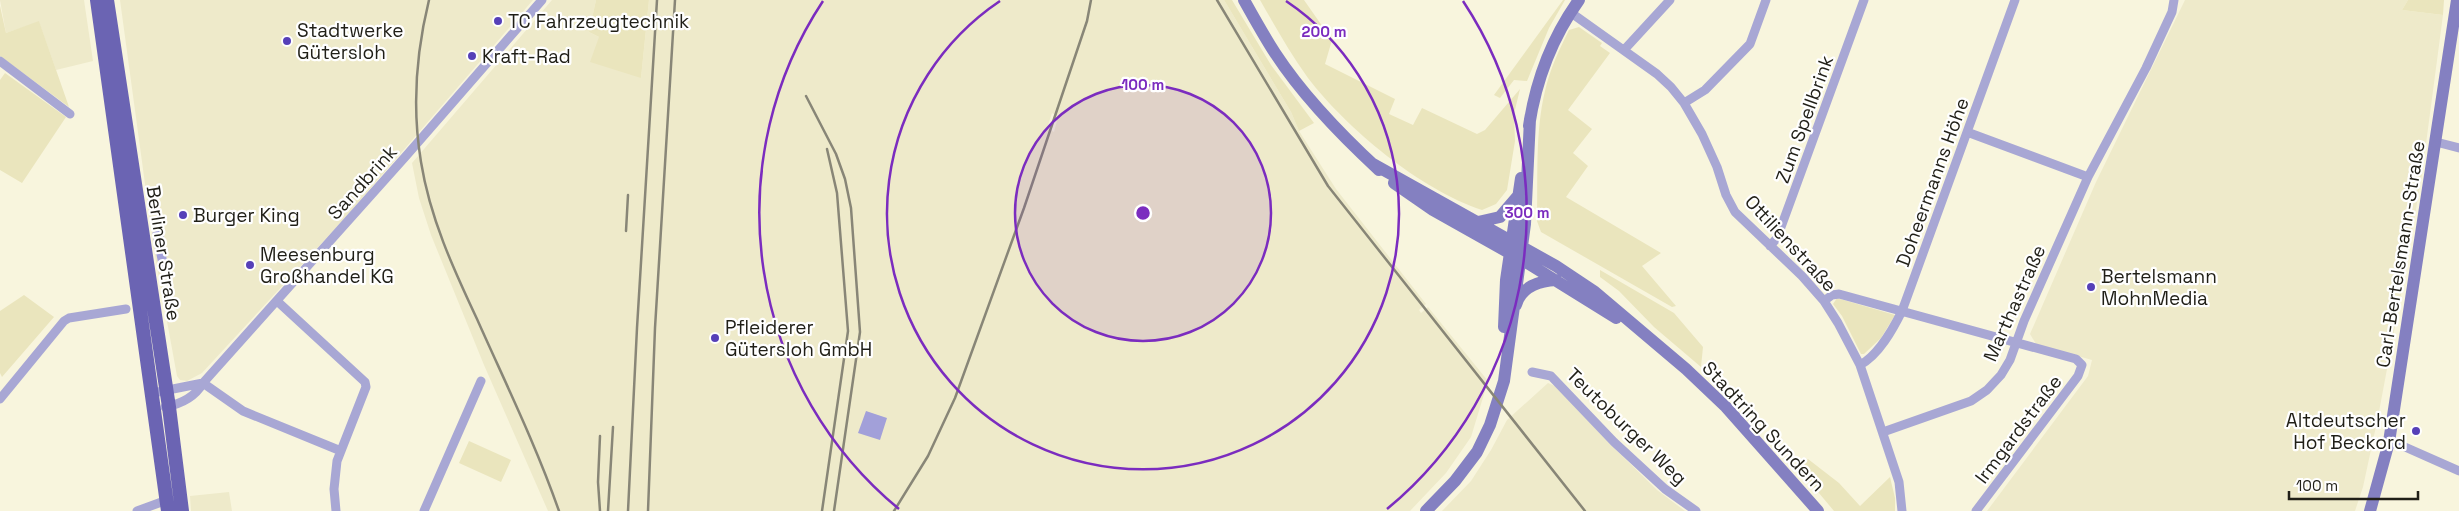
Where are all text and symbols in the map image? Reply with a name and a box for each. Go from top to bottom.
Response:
place label: TC Fahrzeugtechnik [508,9,689,34]
marker: TC Fahrzeugtechnik [492,15,504,27]
place label: Stadtwerke Gütersloh [297,18,403,65]
text: 200 m [1302,22,1346,41]
marker: Stadtwerke Gütersloh [281,35,293,47]
place label: Kraft-Rad [482,44,571,69]
marker: Kraft-Rad [466,50,478,62]
street label: Zum Spellbrink [1770,52,1839,186]
text: 100 m [1122,75,1164,94]
street label: Doheermanns Höhe [1890,94,1975,270]
street label: Carl-Bertelsmann-Straße [2370,139,2431,369]
street label: Sandbrink [322,140,403,225]
street label: Berliner Straße [140,184,187,322]
street label: Ottilienstraße [1739,190,1842,297]
place label: Burger King [193,203,300,228]
text: 300 m [1504,203,1550,222]
centre of rings [1134,204,1152,222]
marker: Burger King [177,209,189,221]
street label: Marthastraße [1978,241,2051,365]
place label: Meesenburg Großhandel KG [260,242,394,289]
marker: Meesenburg Großhandel KG [244,259,256,271]
place label: Bertelsmann MohnMedia [2101,264,2217,311]
marker: Bertelsmann MohnMedia [2085,281,2097,293]
place label: Pfleiderer Gütersloh GmbH [725,315,872,362]
marker: Pfleiderer Gütersloh GmbH [709,332,721,344]
street label: Stadtring Sundern [1697,356,1831,497]
street label: Teutoburger Weg [1561,362,1692,490]
street label: Irmgardstraße [1969,370,2067,489]
place label: Altdeutscher Hof Beckord [2286,408,2406,455]
marker: Altdeutscher Hof Beckord [2410,425,2422,437]
scale bar [2289,468,2418,500]
text: 100 m [2296,476,2338,495]

